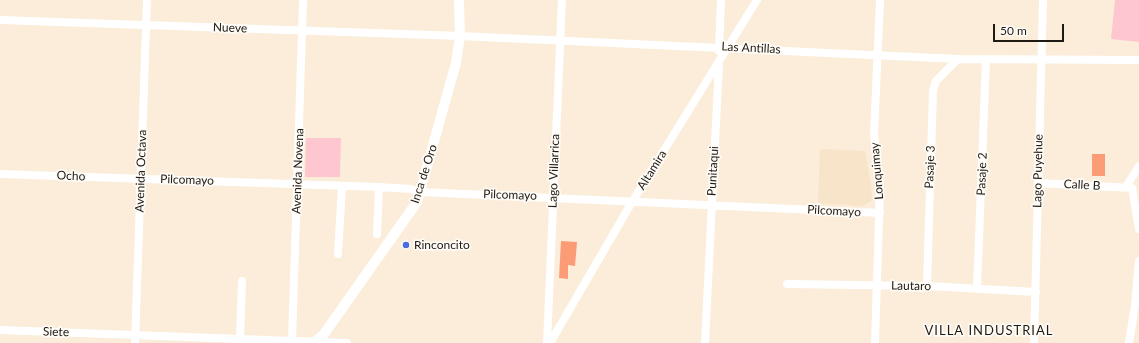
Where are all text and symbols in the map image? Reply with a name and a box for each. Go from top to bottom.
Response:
scale bar [995,16,1066,42]
street label: Nueve [213,20,247,36]
text: 50 m [1000,23,1027,38]
street label: Las Antillas [721,39,781,57]
street label: Avenida Novena [289,128,307,214]
street label: Avenida Octava [132,129,150,213]
street label: Lago Villarrica [546,134,562,208]
street label: Lago Puyehue [1030,134,1046,208]
street label: Lonquimay [867,142,887,200]
street label: Inca de Oro [408,143,440,205]
street label: Pasaje 3 [922,145,938,189]
street label: Punitaqui [705,146,721,196]
street label: Altamira [634,147,670,193]
street label: Pasaje 2 [974,152,990,196]
street label: Ocho [56,168,86,184]
street label: Pilcomayo [160,172,214,188]
street label: Calle B [1063,177,1101,193]
street label: Pilcomayo [483,187,537,203]
street label: Pilcomayo [807,202,861,220]
place label: Rinconcito [414,238,470,252]
marker: Rinconcito [401,240,411,250]
street label: Lautaro [891,278,931,294]
district label: VILLA INDUSTRIAL [925,323,1053,339]
street label: Siete [43,324,69,340]

